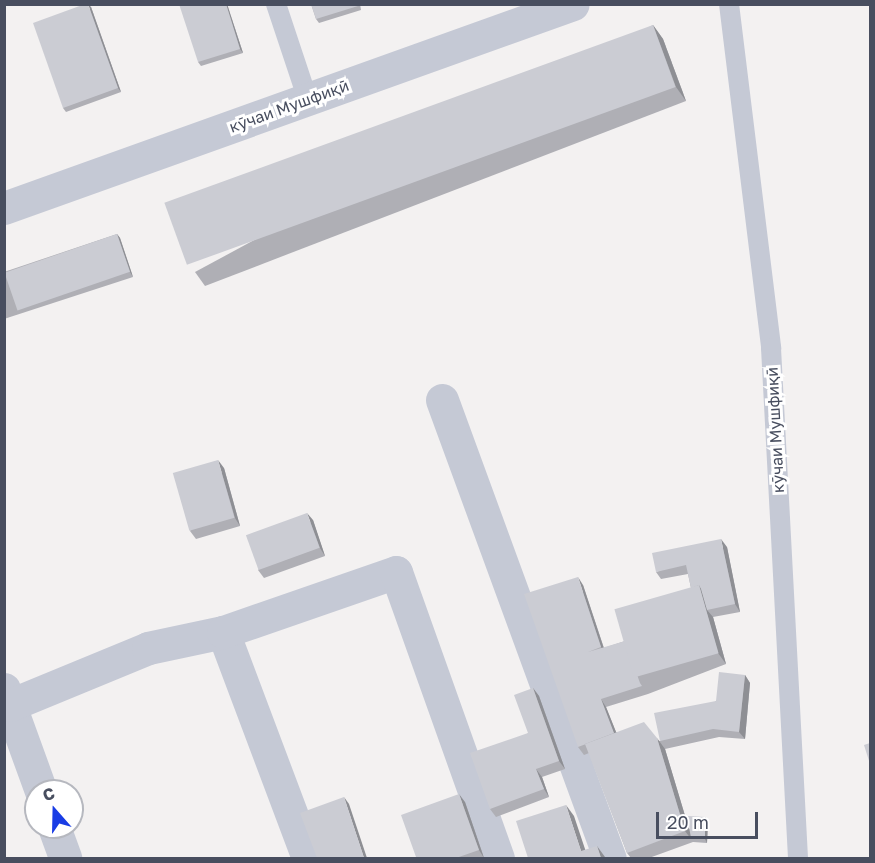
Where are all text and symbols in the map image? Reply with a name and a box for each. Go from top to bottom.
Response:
street label: кӯчаи Мушфиқӣ [226,75,352,137]
street label: кӯчаи Мушфиқӣ [762,366,788,494]
north arrow [24,779,84,839]
text: С [40,783,57,805]
scale bar [659,800,761,838]
text: 20 m [667,811,709,833]

